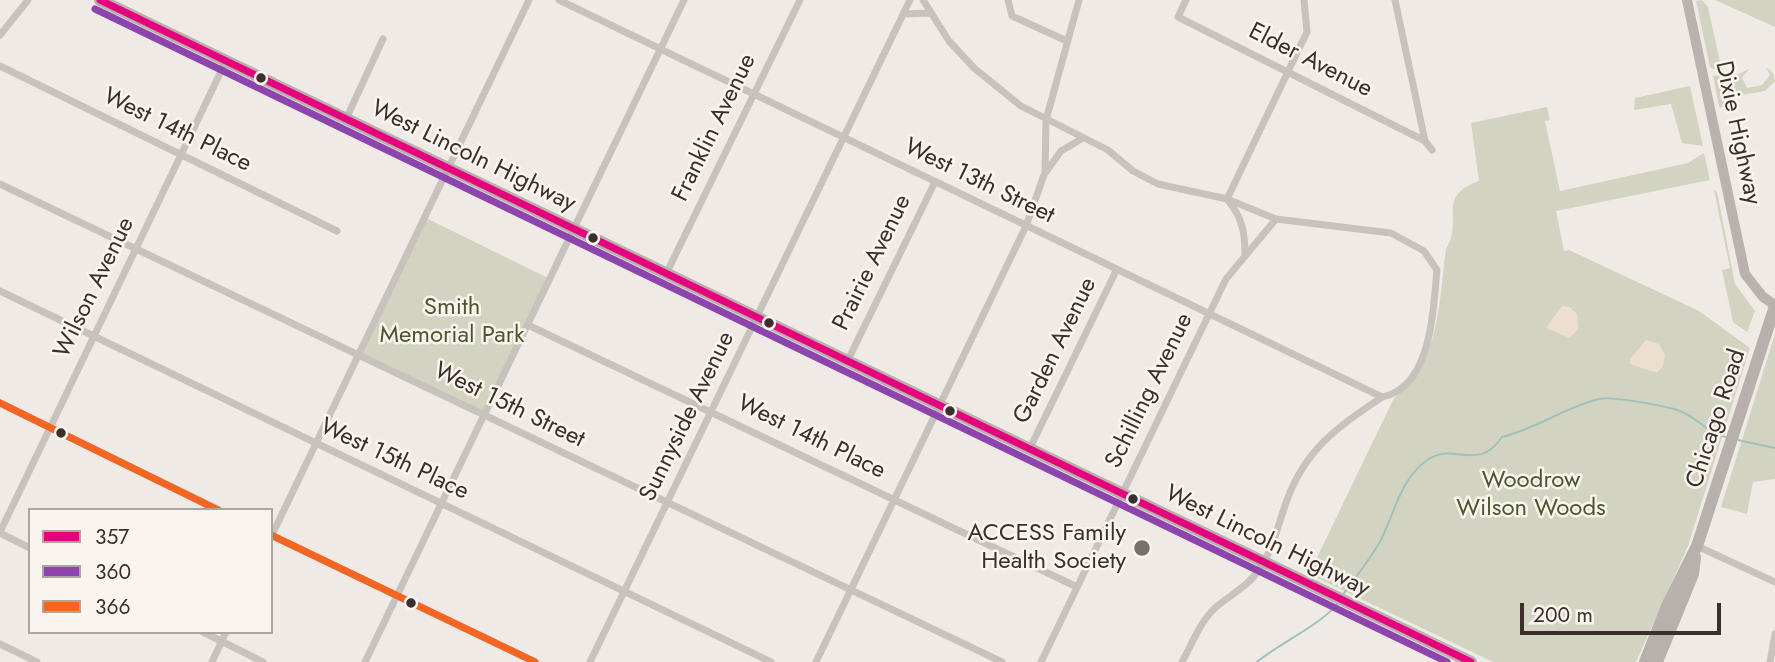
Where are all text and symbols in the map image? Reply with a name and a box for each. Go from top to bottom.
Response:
street label: Elder Avenue [1243,18,1377,104]
street label: Franklin Avenue [667,49,763,207]
street label: Dixie Highway [1708,58,1766,208]
unlabelled marker [254,71,268,85]
street label: West 14th Place [98,83,256,179]
street label: West Lincoln Highway [366,95,580,219]
street label: West 13th Street [899,133,1059,231]
street label: Prairie Avenue [828,190,918,336]
street label: Wilson Avenue [49,213,141,363]
unlabelled marker [586,231,600,245]
street label: Garden Avenue [1008,273,1104,429]
park label: Smith Memorial Park [379,294,525,350]
street label: Schilling Avenue [1100,309,1200,473]
unlabelled marker [762,316,776,330]
street label: Sunnyside Avenue [634,327,742,507]
street label: Chicago Road [1681,346,1753,492]
street label: West 15th Street [429,357,589,455]
street label: West 14th Place [732,390,890,486]
unlabelled marker [943,404,957,418]
street label: West 15th Place [315,413,473,507]
unlabelled marker [54,426,68,440]
park label: Woodrow Wilson Woods [1456,467,1606,523]
street label: West Lincoln Highway [1160,480,1374,604]
unlabelled marker [1126,492,1140,506]
legend [28,508,273,634]
place label: ACCESS Family Health Society [967,520,1126,576]
text: 357 [95,522,129,552]
marker: ACCESS Family Health Society [1132,538,1152,558]
text: 360 [95,557,131,587]
scale bar [1523,588,1724,632]
text: 366 [95,592,131,622]
unlabelled marker [404,596,418,610]
text: 200 m [1533,600,1593,630]

